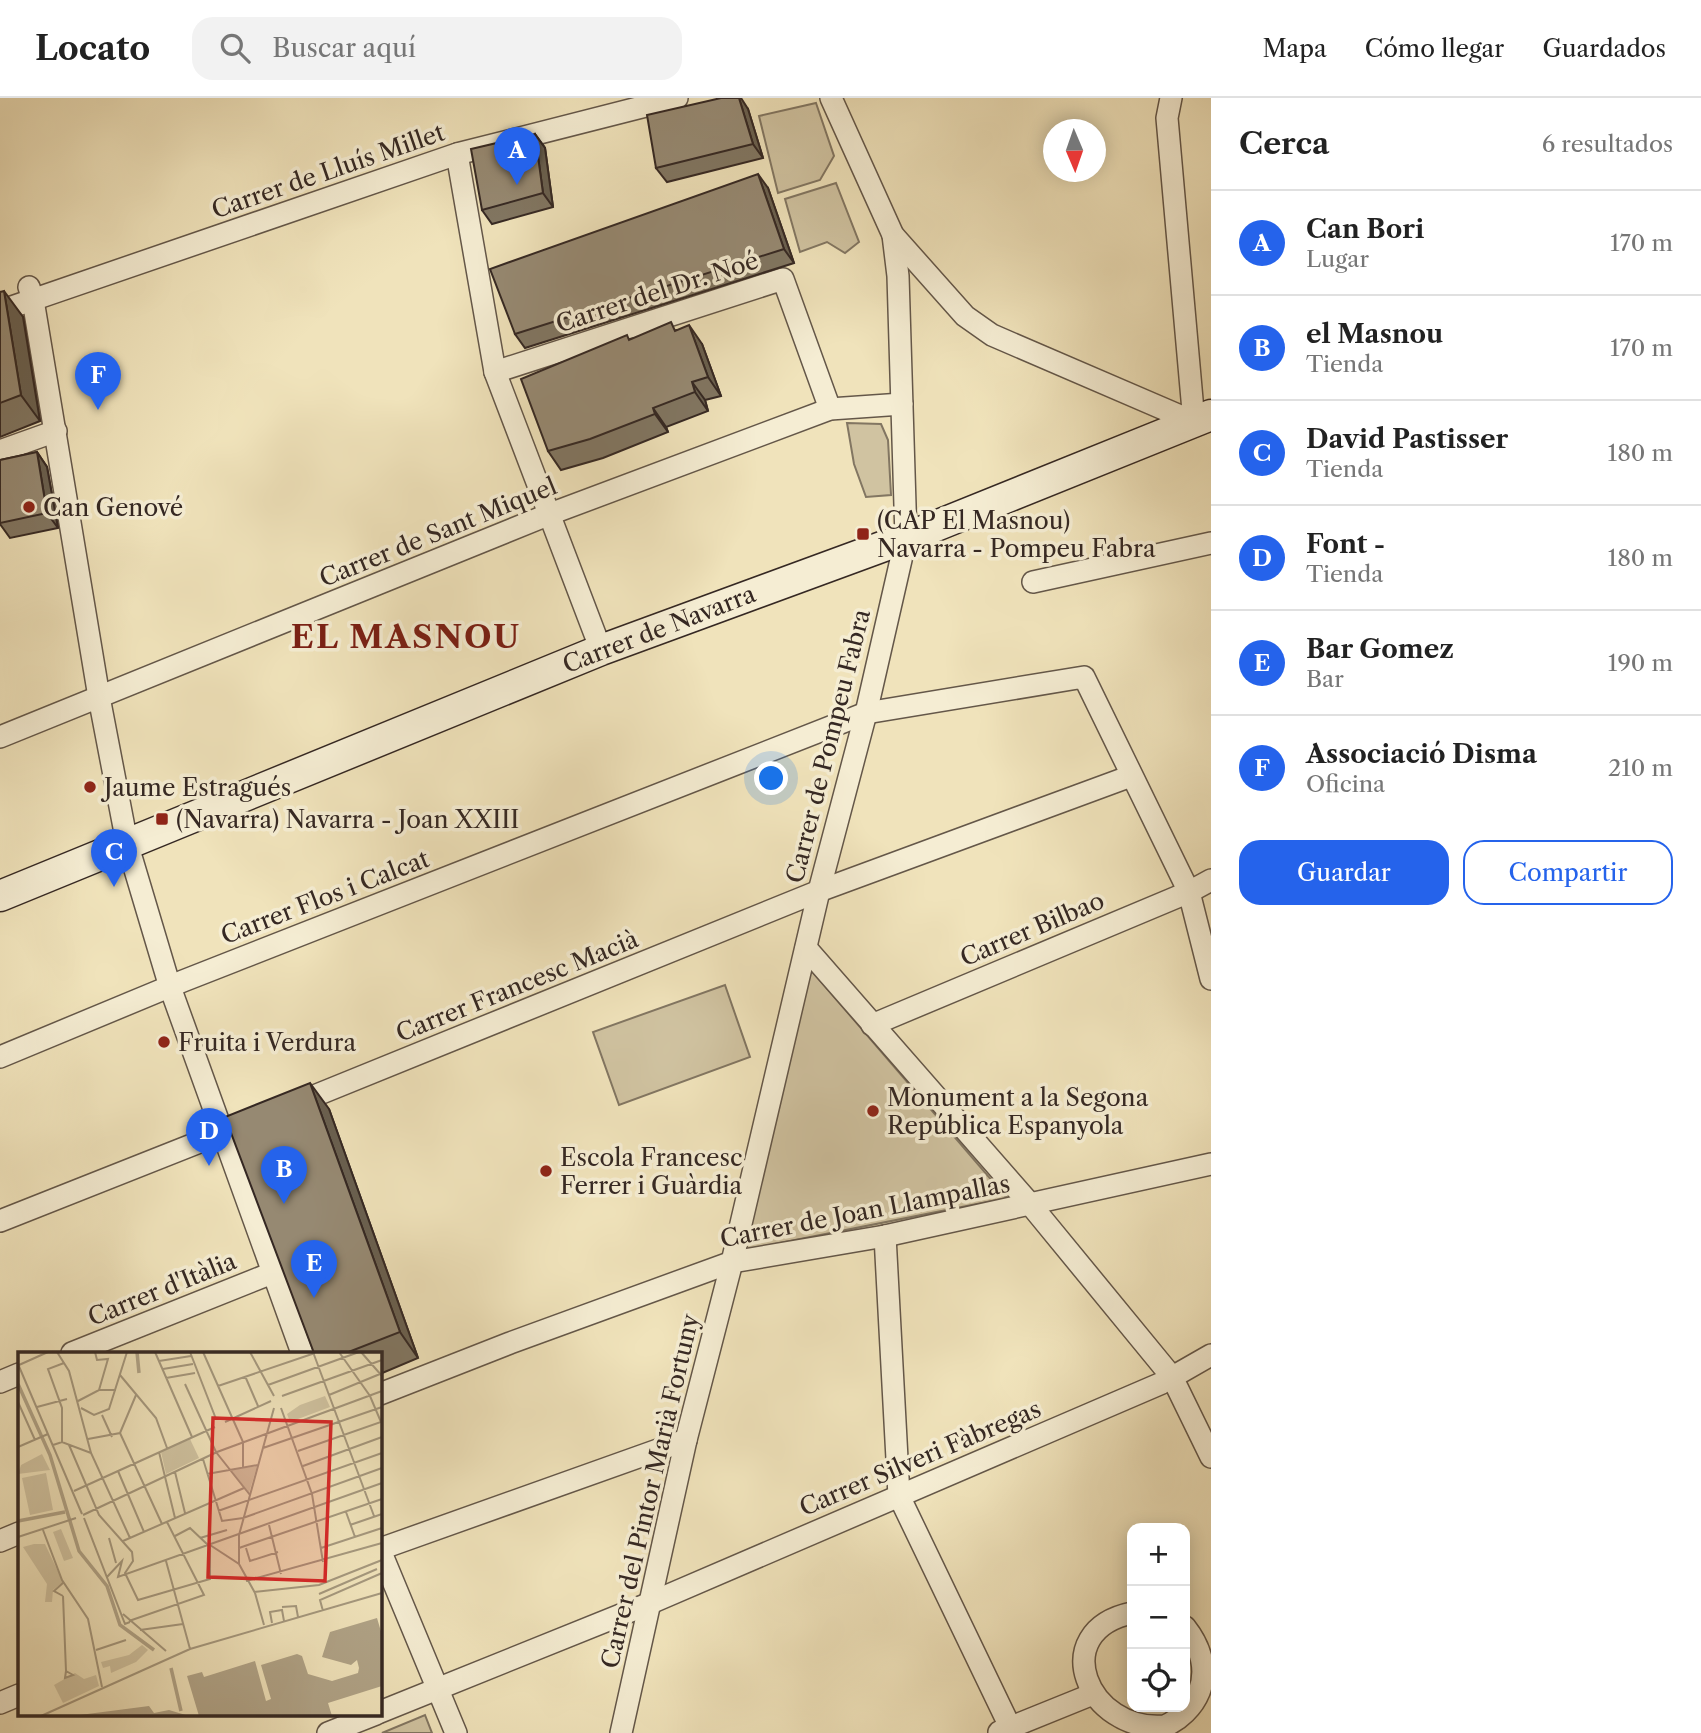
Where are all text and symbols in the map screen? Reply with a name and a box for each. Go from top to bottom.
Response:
search box [192,17,682,80]
text: Locato [35,28,150,69]
icon: search [216,29,254,67]
text: Buscar aquí [272,32,416,64]
text: Mapa [1262,34,1327,63]
text: Cómo llegar [1365,34,1504,63]
text: Guardados [1542,34,1666,63]
street label: Carrer de Lluís Millet [208,117,449,225]
north arrow [1043,119,1106,182]
text: Cerca [1239,125,1329,162]
pin: A [494,127,540,185]
text: 6 resultados [1542,130,1673,158]
text: Can Bori [1306,213,1424,245]
text: A [1253,229,1271,257]
text: 170 m [1610,229,1673,257]
text: Lugar [1306,245,1369,273]
street label: Carrer del Dr. Noé [552,246,762,338]
text: el Masnou [1306,318,1443,350]
text: B [1253,334,1271,362]
text: 170 m [1610,334,1673,362]
text: Tienda [1306,350,1383,378]
pin: F [75,352,121,410]
text: David Pastisser [1306,423,1508,455]
text: C [1253,439,1271,467]
text: 180 m [1608,439,1673,467]
text: Tienda [1306,455,1383,483]
street label: Carrer de Sant Miquel [315,471,561,593]
place label: Can Genové [43,493,183,522]
marker: Can Genové [21,499,37,515]
place label: (CAP El Masnou) Navarra - Pompeu Fabra [877,506,1156,563]
marker: (CAP El Masnou) Navarra - Pompeu Fabra [855,526,871,542]
text: Font - [1306,528,1385,560]
text: D [1252,544,1272,572]
text: 180 m [1608,544,1673,572]
text: Tienda [1306,560,1383,588]
street label: Carrer de Navarra [559,579,760,679]
street label: Carrer de Pompeu Fabra [780,606,876,886]
district label: EL MASNOU [291,617,521,656]
text: Bar Gomez [1306,633,1454,665]
text: E [1254,649,1270,677]
text: 190 m [1608,649,1673,677]
text: Bar [1306,665,1344,693]
text: Associació Disma [1306,738,1537,770]
text: F [1254,754,1270,782]
text: 210 m [1608,754,1673,782]
your location [754,761,788,795]
text: Oficina [1306,770,1385,798]
place label: Jaume Estragués [100,773,291,802]
marker: Jaume Estragués [82,779,98,795]
place label: (Navarra) Navarra - Joan XXIII [176,805,519,834]
marker: (Navarra) Navarra - Joan XXIII [154,811,170,827]
pin: C [91,829,137,887]
button: Guardar [1239,840,1449,905]
button: Compartir [1463,840,1673,905]
street label: Carrer Flos i Calcat [217,844,434,950]
street label: Carrer Bilbao [956,886,1108,972]
street label: Carrer Francesc Macià [392,924,643,1048]
place label: Fruita i Verdura [178,1028,357,1057]
marker: Fruita i Verdura [156,1034,172,1050]
place label: Monument a la Segona República Espanyola [887,1083,1149,1140]
marker: Monument a la Segona República Espanyola [865,1103,881,1119]
pin: D [186,1108,232,1166]
place label: Escola Francesc Ferrer i Guàrdia [560,1143,743,1200]
pin: B [261,1146,307,1204]
marker: Escola Francesc Ferrer i Guàrdia [538,1163,554,1179]
street label: Carrer de Joan Llampallas [718,1169,1012,1253]
pin: E [291,1240,337,1298]
street label: Carrer d'Itàlia [84,1246,241,1332]
street label: Carrer del Pintor Marià Fortuny [595,1310,705,1671]
inset map [18,1352,382,1716]
street label: Carrer Silveri Fàbregas [795,1394,1045,1522]
map controls [1127,1523,1190,1712]
button: + [1127,1523,1190,1586]
button: − [1127,1586,1190,1649]
button: locate [1127,1649,1190,1712]

